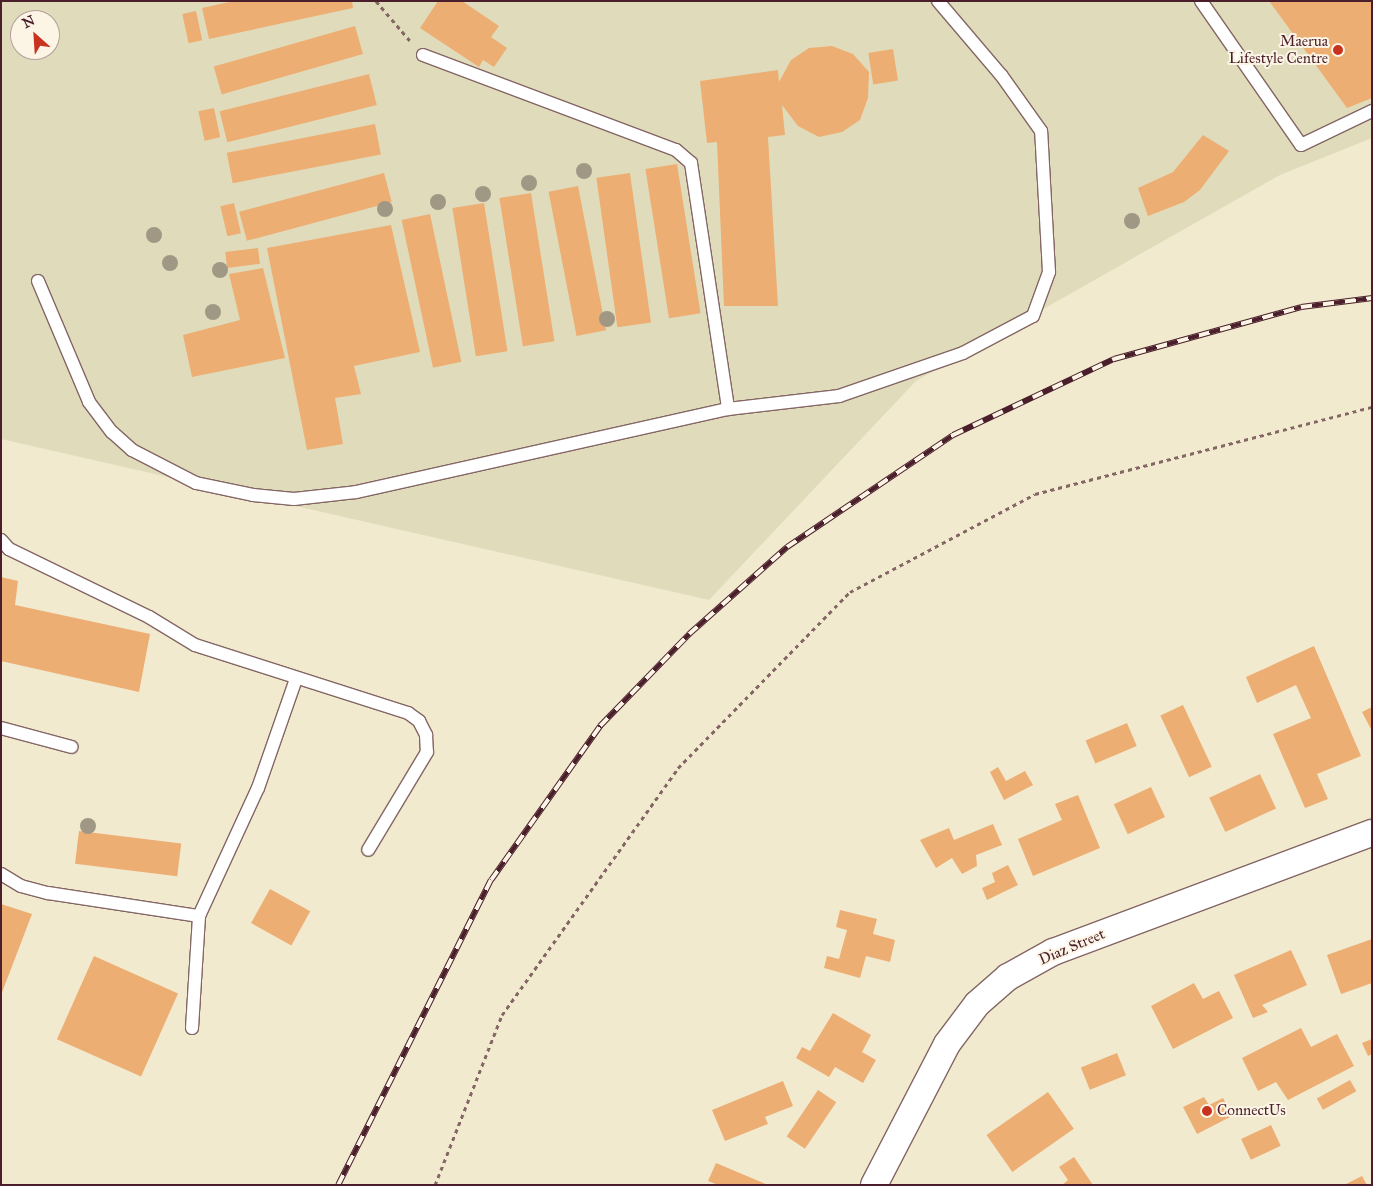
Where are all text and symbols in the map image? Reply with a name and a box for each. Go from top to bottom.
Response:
north arrow [10,10,60,60]
text: N [20,12,38,32]
place label: Maerua Lifestyle Centre [1229,32,1328,67]
marker: Maerua Lifestyle Centre [1332,44,1344,56]
street label: Diaz Street [1036,925,1108,969]
place label: ConnectUs [1217,1102,1286,1120]
marker: ConnectUs [1201,1105,1213,1117]

